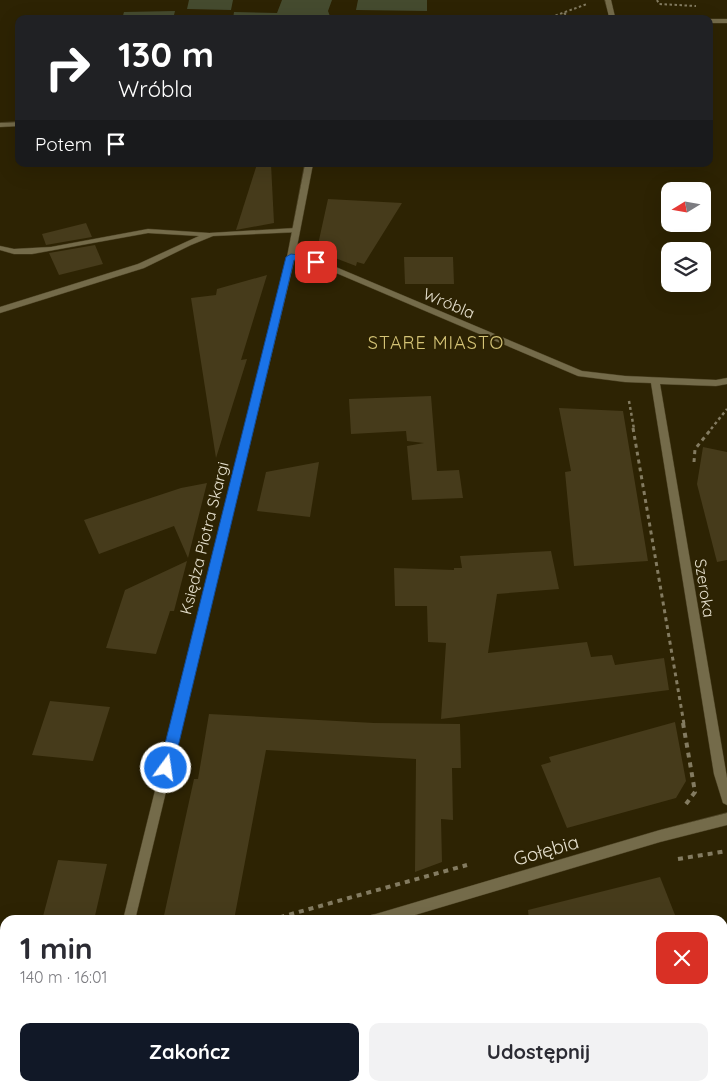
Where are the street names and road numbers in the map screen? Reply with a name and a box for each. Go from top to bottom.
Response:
street label: Wróbla [420,283,478,323]
street label: Księdza Piotra Skargi [175,460,233,616]
street label: Szeroka [690,557,720,619]
street label: Gołębia [511,829,581,871]

